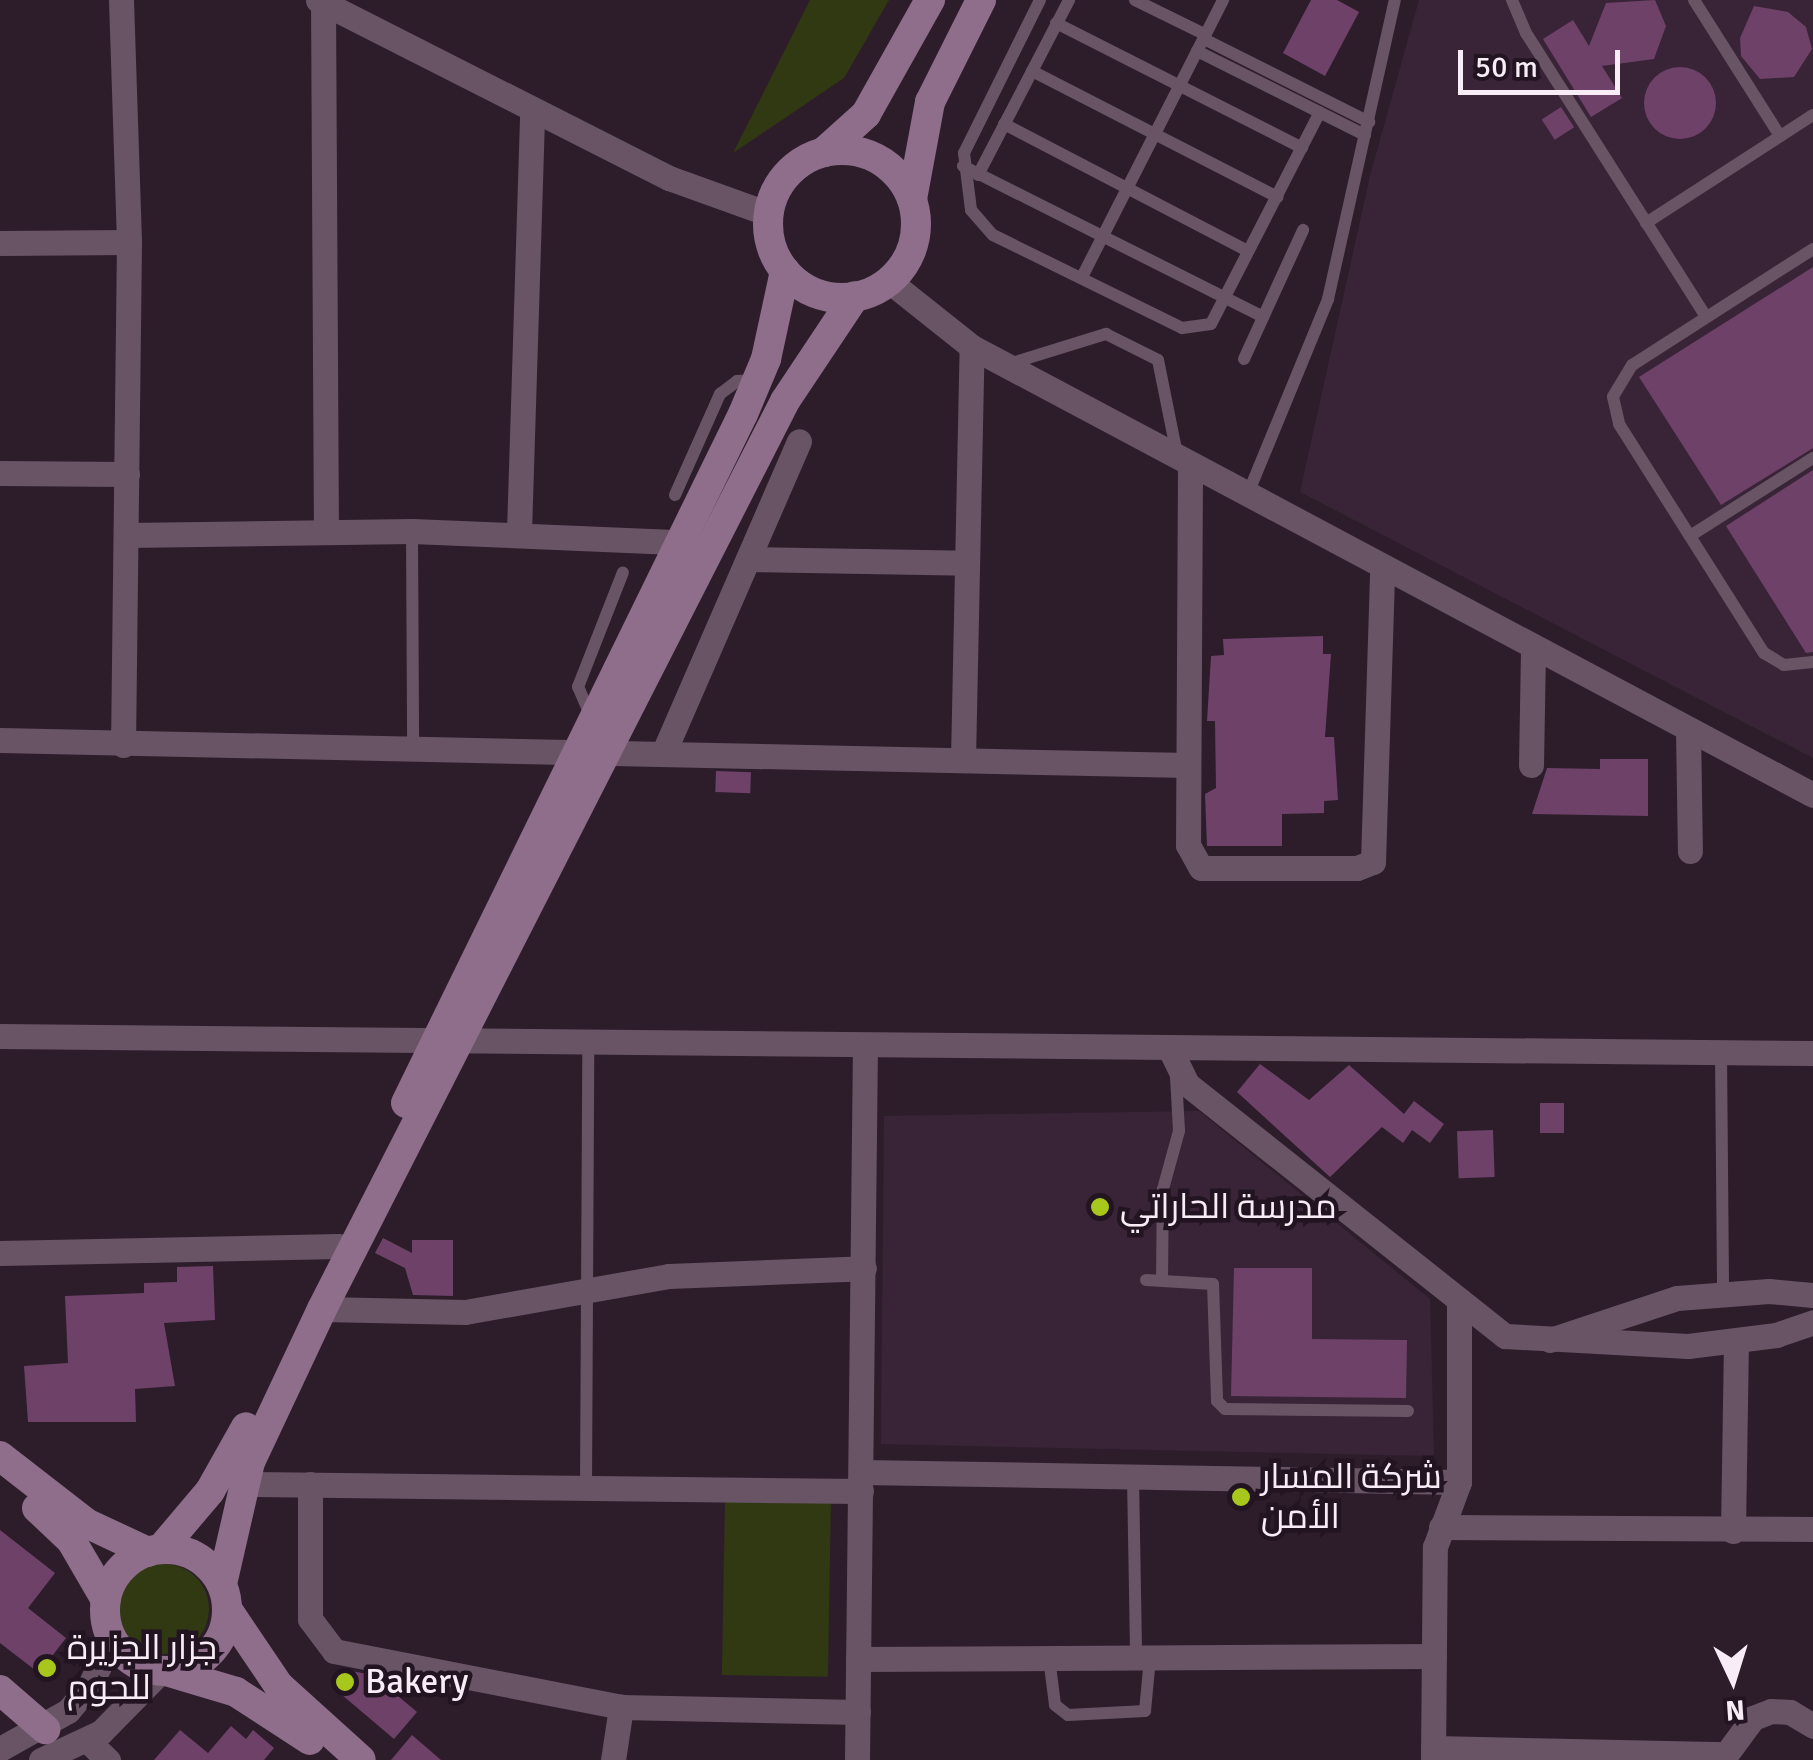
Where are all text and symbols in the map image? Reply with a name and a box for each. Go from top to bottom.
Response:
scale bar [1463,30,1626,92]
text: 50 m [1475,49,1538,86]
place label: مدرسة الحاراتي [1120,1186,1337,1228]
marker: مدرسة الحاراتي [1089,1196,1111,1218]
place label: شركة المسار الأمن [1261,1456,1442,1538]
marker: شركة المسار الأمن [1230,1486,1252,1508]
place label: جزار الجزيرة للحوم [67,1627,217,1709]
north arrow [1683,1630,1783,1730]
marker: جزار الجزيرة للحوم [36,1657,58,1679]
place label: Bakery [365,1661,468,1703]
marker: Bakery [334,1671,356,1693]
text: N [1724,1692,1746,1728]

